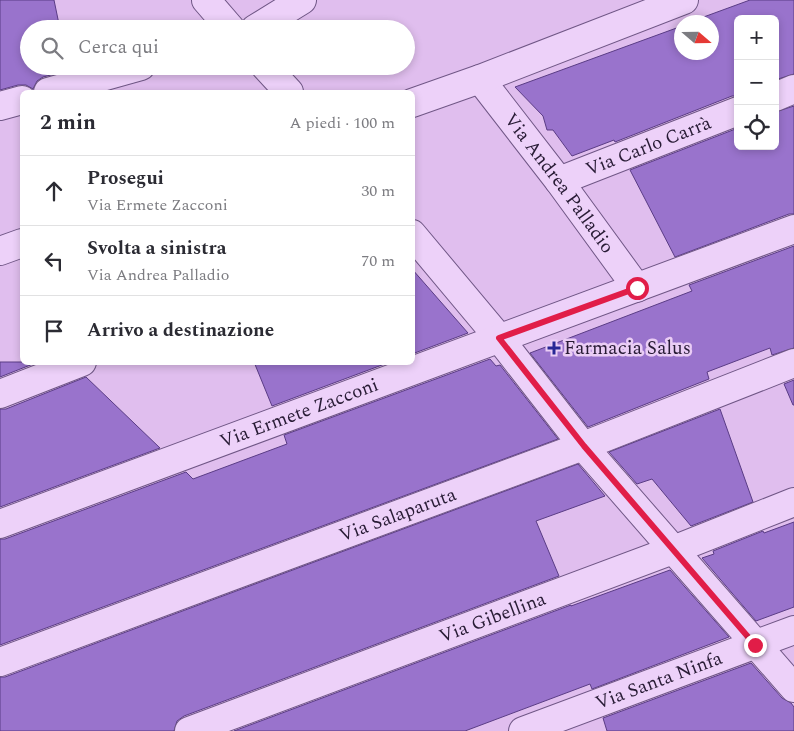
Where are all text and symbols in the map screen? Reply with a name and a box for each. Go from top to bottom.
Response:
north arrow [674,15,719,60]
map controls [734,15,779,150]
button: + [734,15,779,60]
search box [20,20,415,75]
text: Cerca qui [78,33,159,62]
icon: search [38,34,66,62]
button: − [734,60,779,105]
button: locate [734,105,779,150]
text: 2 min [40,107,96,139]
street label: Via Andrea Palladio [497,107,622,260]
street label: Via Carlo Carrà [581,108,716,184]
text: A piedi · 100 m [289,111,395,135]
text: Prosegui [87,164,164,193]
icon: ahead [40,177,68,205]
text: 30 m [361,179,395,203]
text: Via Ermete Zacconi [87,193,228,217]
text: Svolta a sinistra [87,234,227,263]
icon: left [40,247,68,275]
text: 70 m [361,249,395,273]
text: Via Andrea Palladio [87,263,229,287]
route start [626,277,649,300]
text: Arrivo a destinazione [87,316,274,345]
icon: arrive [40,317,68,345]
place label: Farmacia Salus [564,334,691,363]
marker: Farmacia Salus [548,342,560,354]
street label: Via Ermete Zacconi [216,370,382,456]
street label: Via Salaparuta [335,479,461,550]
street label: Via Gibellina [435,584,551,651]
route end [744,634,767,657]
street label: Via Santa Ninfa [591,643,727,717]

